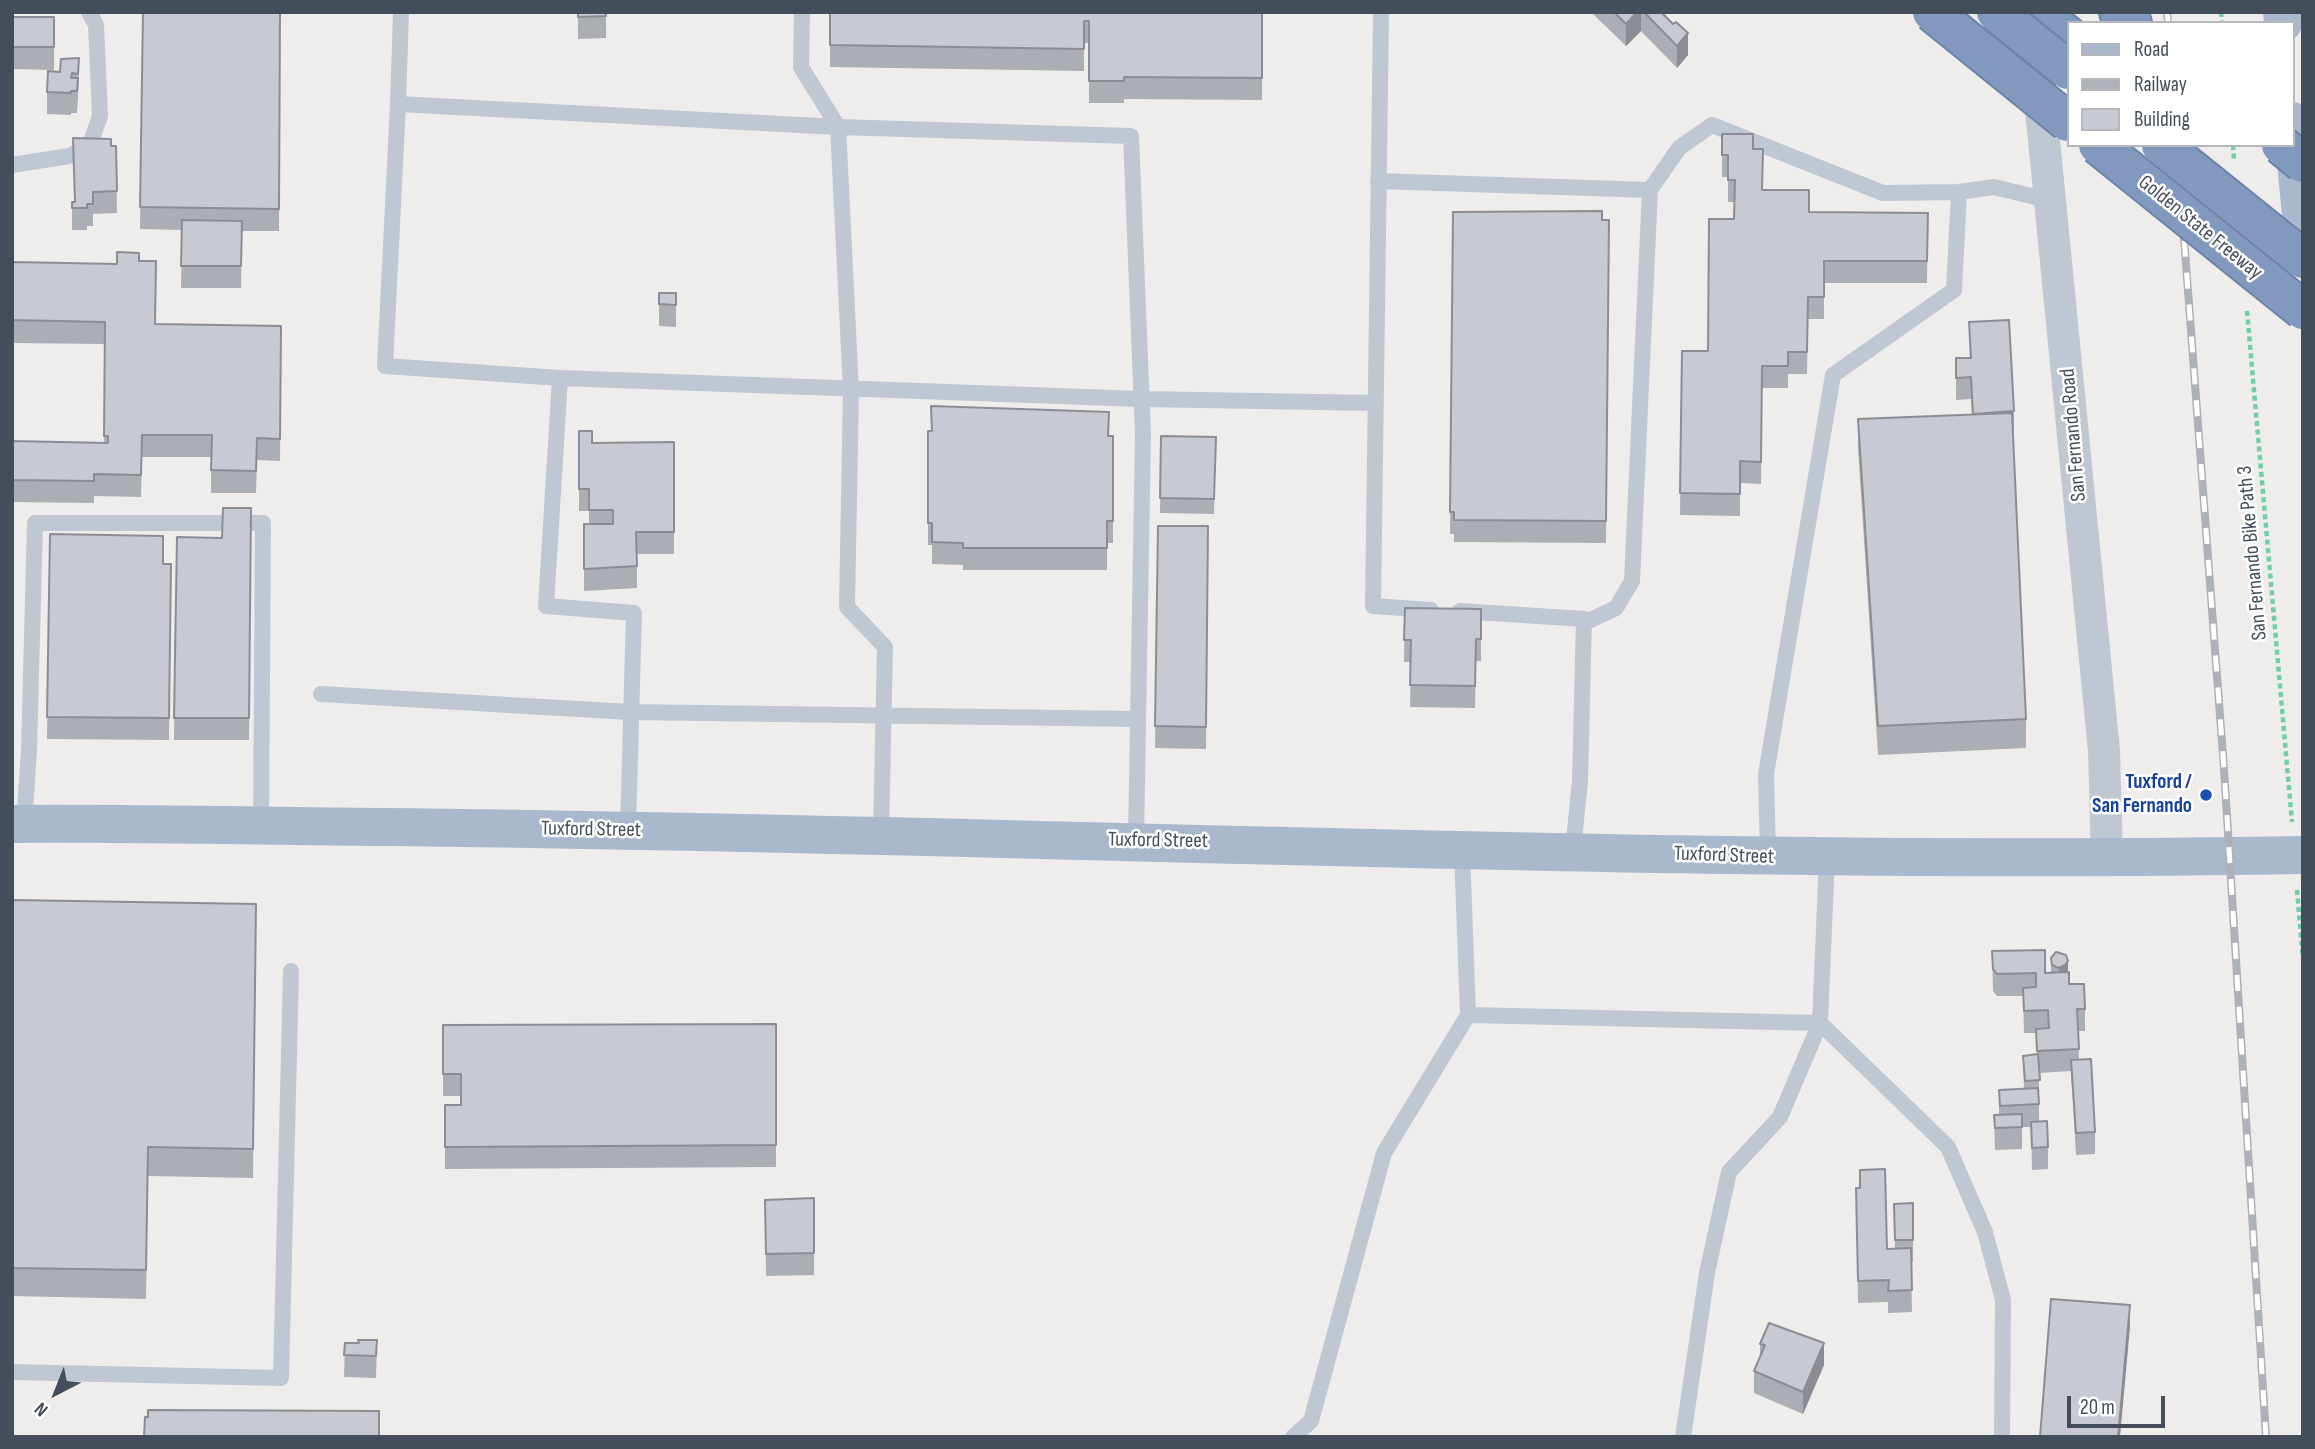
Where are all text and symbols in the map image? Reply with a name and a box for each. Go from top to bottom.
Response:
legend [2066,21,2294,147]
text: Road [2134,37,2169,62]
text: Railway [2134,72,2187,97]
text: Building [2134,107,2190,132]
street label: Golden State Freeway [2133,170,2267,286]
street label: San Fernando Road [2056,367,2092,503]
street label: San Fernando Bike Path 3 [2233,465,2273,641]
place label: Tuxford / San Fernando [2092,770,2192,820]
marker: Tuxford / San Fernando [2198,787,2214,803]
street label: Tuxford Street [541,817,641,843]
street label: Tuxford Street [1108,828,1208,854]
street label: Tuxford Street [1674,842,1774,870]
north arrow [21,1358,91,1428]
scale bar [2070,1382,2168,1426]
text: 20 m [2080,1395,2115,1420]
text: N [30,1397,53,1421]

